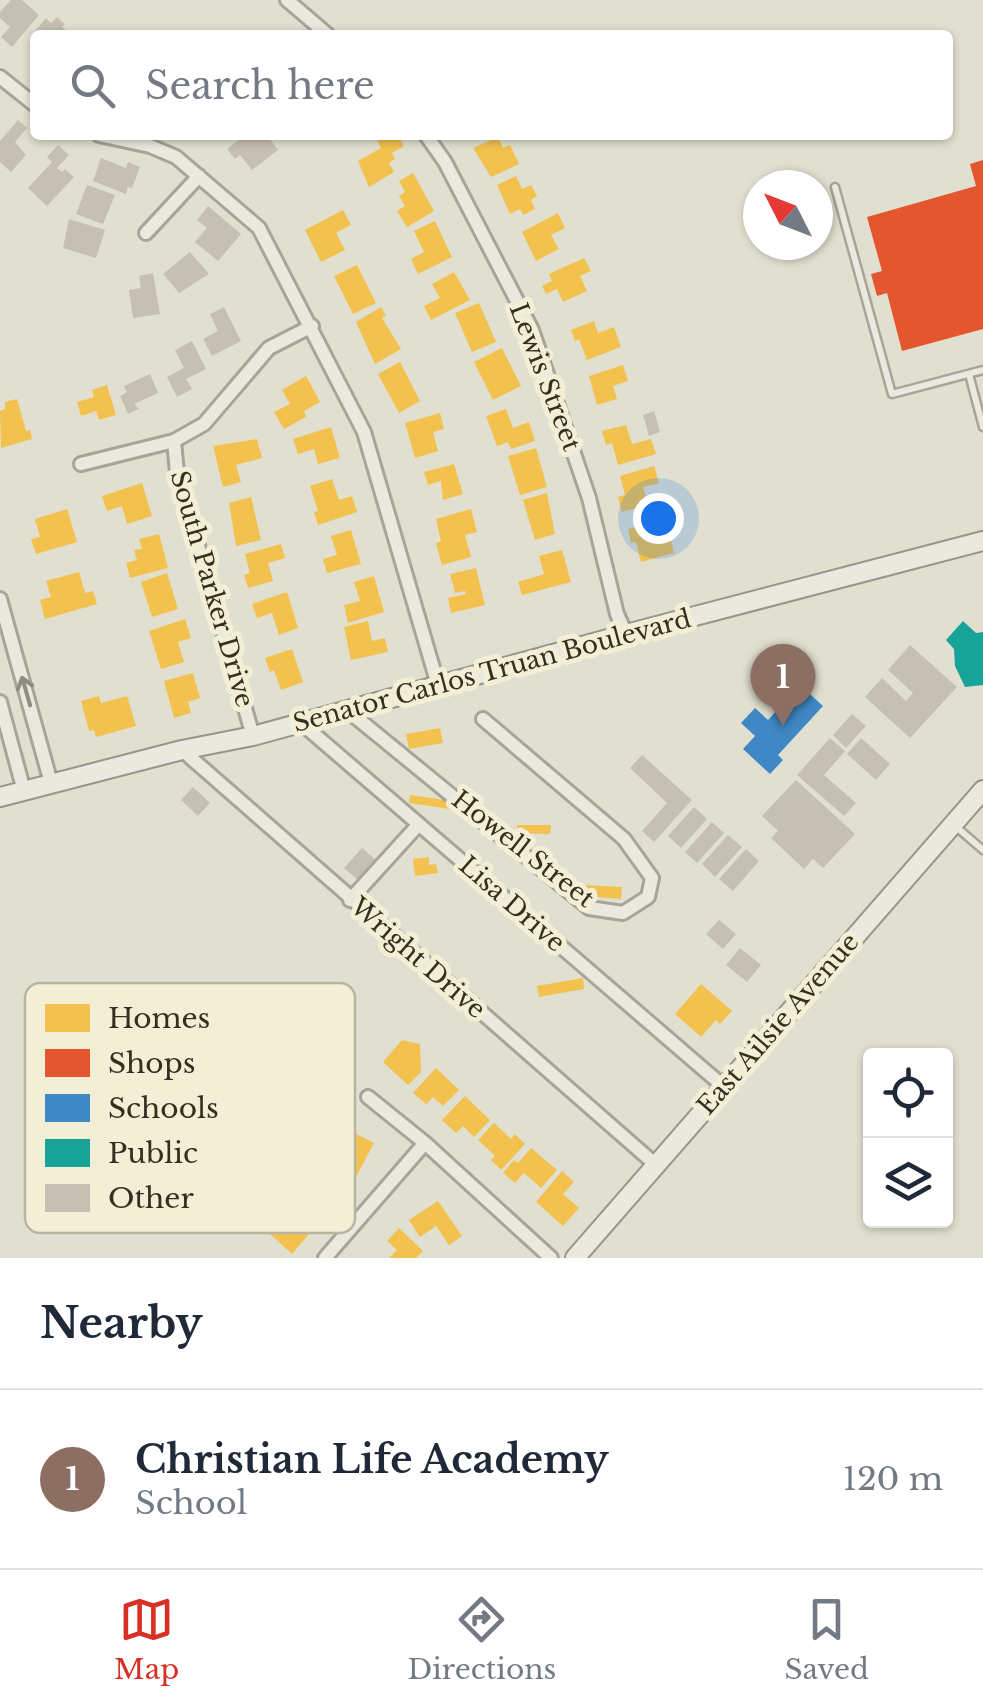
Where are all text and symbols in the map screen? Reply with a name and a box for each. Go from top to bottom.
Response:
search box [30,30,953,140]
icon: search [65,58,120,113]
text: Search here [145,62,375,109]
north arrow [743,170,833,260]
street label: Lewis Street [503,299,588,456]
street label: South Parker Drive [163,467,261,711]
your location [633,493,684,544]
street label: Senator Carlos Truan Boulevard [290,603,695,739]
pin: 1 [750,644,816,726]
one-way arrow [15,676,34,708]
street label: Howell Street [446,784,601,915]
street label: Lisa Drive [453,850,571,958]
street label: Wright Drive [343,890,492,1025]
street label: East Ailsie Avenue [691,927,865,1121]
legend [25,983,355,1233]
text: Homes [108,1001,210,1036]
text: Shops [108,1046,195,1081]
map controls [863,1048,953,1228]
button: locate [863,1048,953,1138]
text: Schools [108,1091,219,1126]
text: Public [108,1136,198,1171]
button: layers [863,1138,953,1228]
text: Other [108,1181,194,1216]
text: Nearby [40,1297,203,1349]
text: Christian Life Academy [135,1436,609,1483]
text: 1 [66,1459,79,1499]
text: 120 m [843,1459,943,1499]
text: School [135,1483,247,1523]
tab: Map [114,1592,179,1687]
tab: Directions [407,1592,556,1687]
tab: Saved [784,1592,869,1687]

